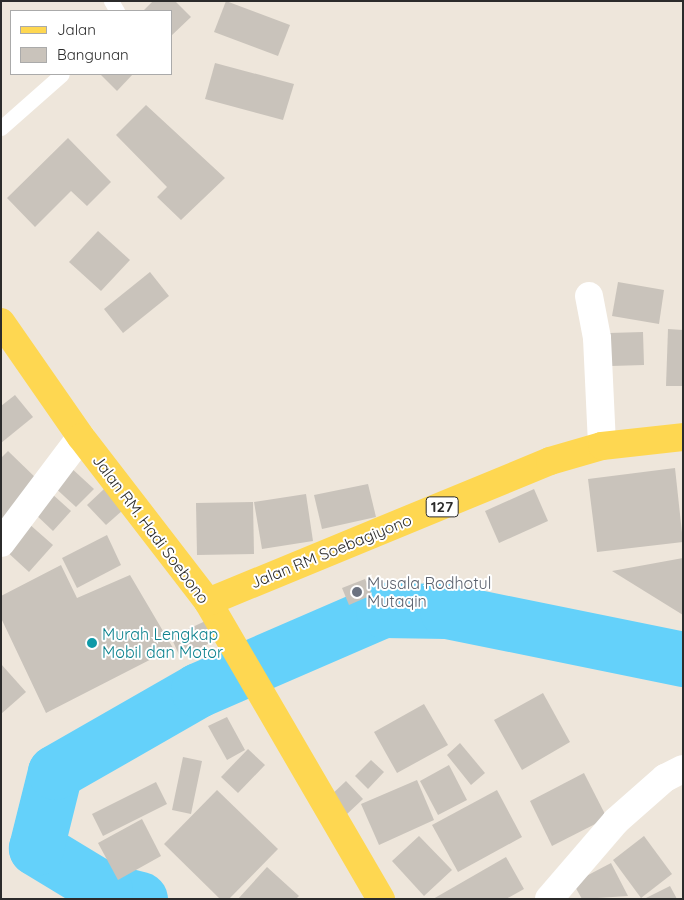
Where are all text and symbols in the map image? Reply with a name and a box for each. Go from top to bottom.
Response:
legend [10,10,172,75]
text: Jalan [57,20,96,39]
text: Bangunan [57,45,129,64]
street label: Jalan RM. Hadi Soebono [89,451,213,607]
road number: 127 [424,494,460,520]
street label: Jalan RM Soebagiyono [248,510,414,592]
place label: Musala Rodhotul Mutaqin [367,573,491,611]
marker: Musala Rodhotul Mutaqin [351,586,363,598]
place label: Murah Lengkap Mobil dan Motor [102,624,223,662]
marker: Murah Lengkap Mobil dan Motor [86,637,98,649]

